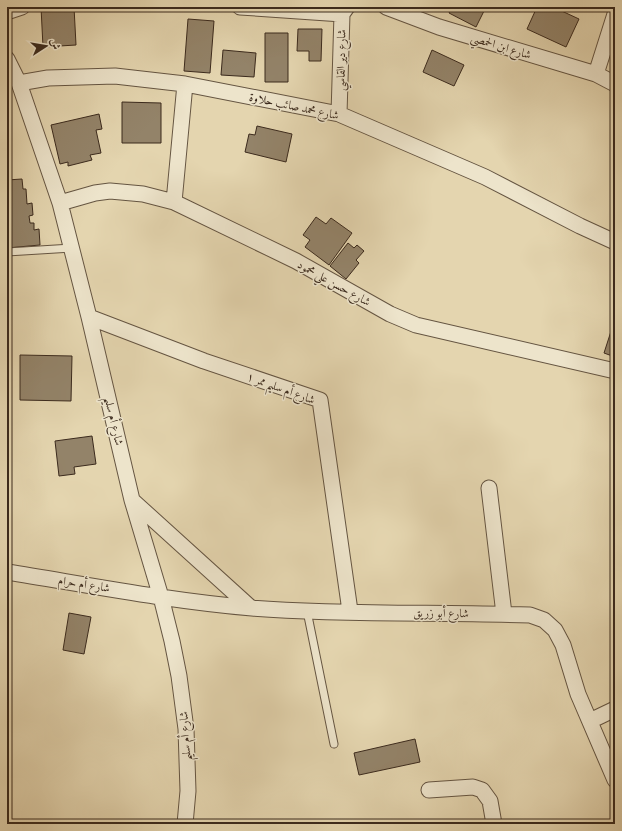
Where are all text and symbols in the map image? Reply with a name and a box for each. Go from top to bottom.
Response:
north arrow [26,26,66,66]
street label: شارع دير القاسي [333,29,353,91]
street label: شارع ابن الحمصي [468,30,533,66]
text: ش [47,37,63,51]
street label: شارع محمد صائب حلاوة [247,90,340,126]
street label: شارع حسن علي محمود [293,257,373,313]
street label: شارع أم سليم ممر ١ [243,368,317,412]
street label: شارع أم سليم [97,395,127,448]
street label: شارع أم حرام [56,572,111,599]
street label: شارع أبو زريق [413,605,469,624]
street label: شارع أم سليم [175,710,199,761]

